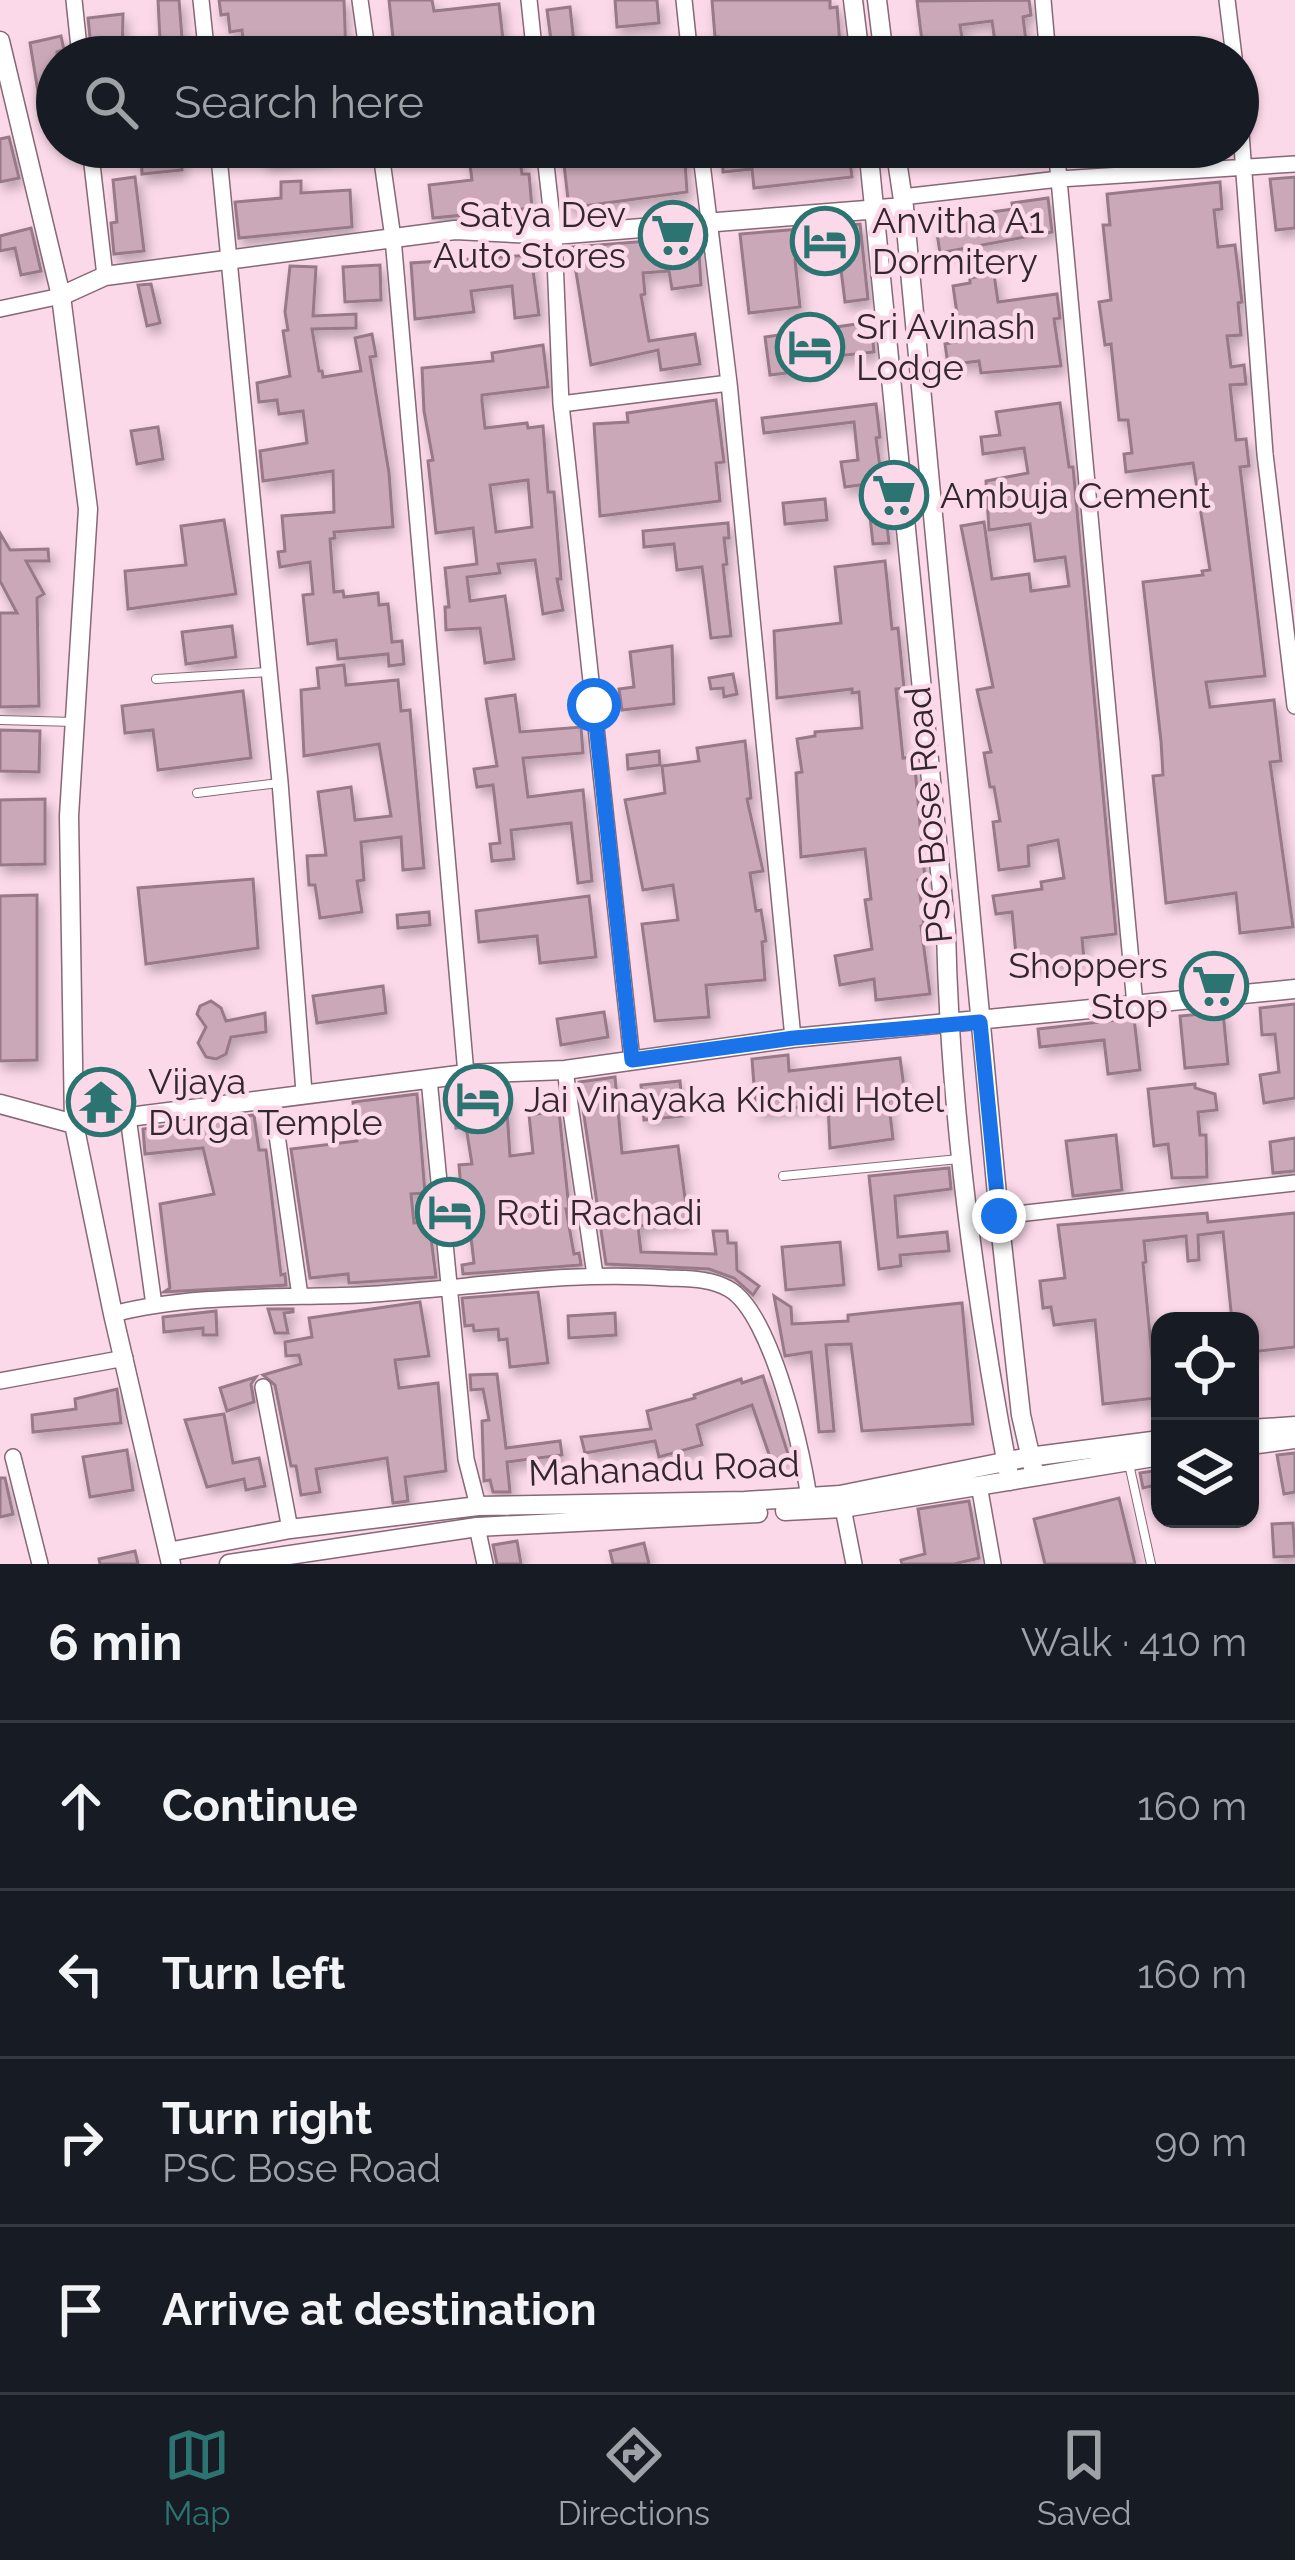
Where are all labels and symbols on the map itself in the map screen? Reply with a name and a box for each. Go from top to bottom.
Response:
place label: Satya Dev Auto Stores [433,193,626,276]
place label: Anvitha A1 Dormitery [872,199,1044,282]
supermarket icon: Satya Dev Auto Stores [638,200,708,270]
hotel icon: Anvitha A1 Dormitery [790,206,860,276]
place label: Sri Avinash Lodge [856,305,1036,388]
hotel icon: Sri Avinash Lodge [775,312,845,382]
supermarket icon: Ambuja Cement [859,460,929,530]
place label: Ambuja Cement [940,474,1211,516]
route start [567,678,621,732]
street label: PSC Bose Road [896,685,960,945]
place label: Shoppers Stop [1008,944,1168,1027]
supermarket icon: Shoppers Stop [1179,951,1249,1021]
place label: Vijaya Durga Temple [148,1060,383,1143]
hotel icon: Jai Vinayaka Kichidi Hotel [443,1064,513,1134]
temple icon: Vijaya Durga Temple [66,1067,136,1137]
place label: Jai Vinayaka Kichidi Hotel [524,1078,945,1120]
hotel icon: Roti Rachadi [415,1177,485,1247]
route end [972,1189,1026,1243]
place label: Roti Rachadi [496,1191,703,1233]
street label: Mahanadu Road [528,1442,800,1494]

